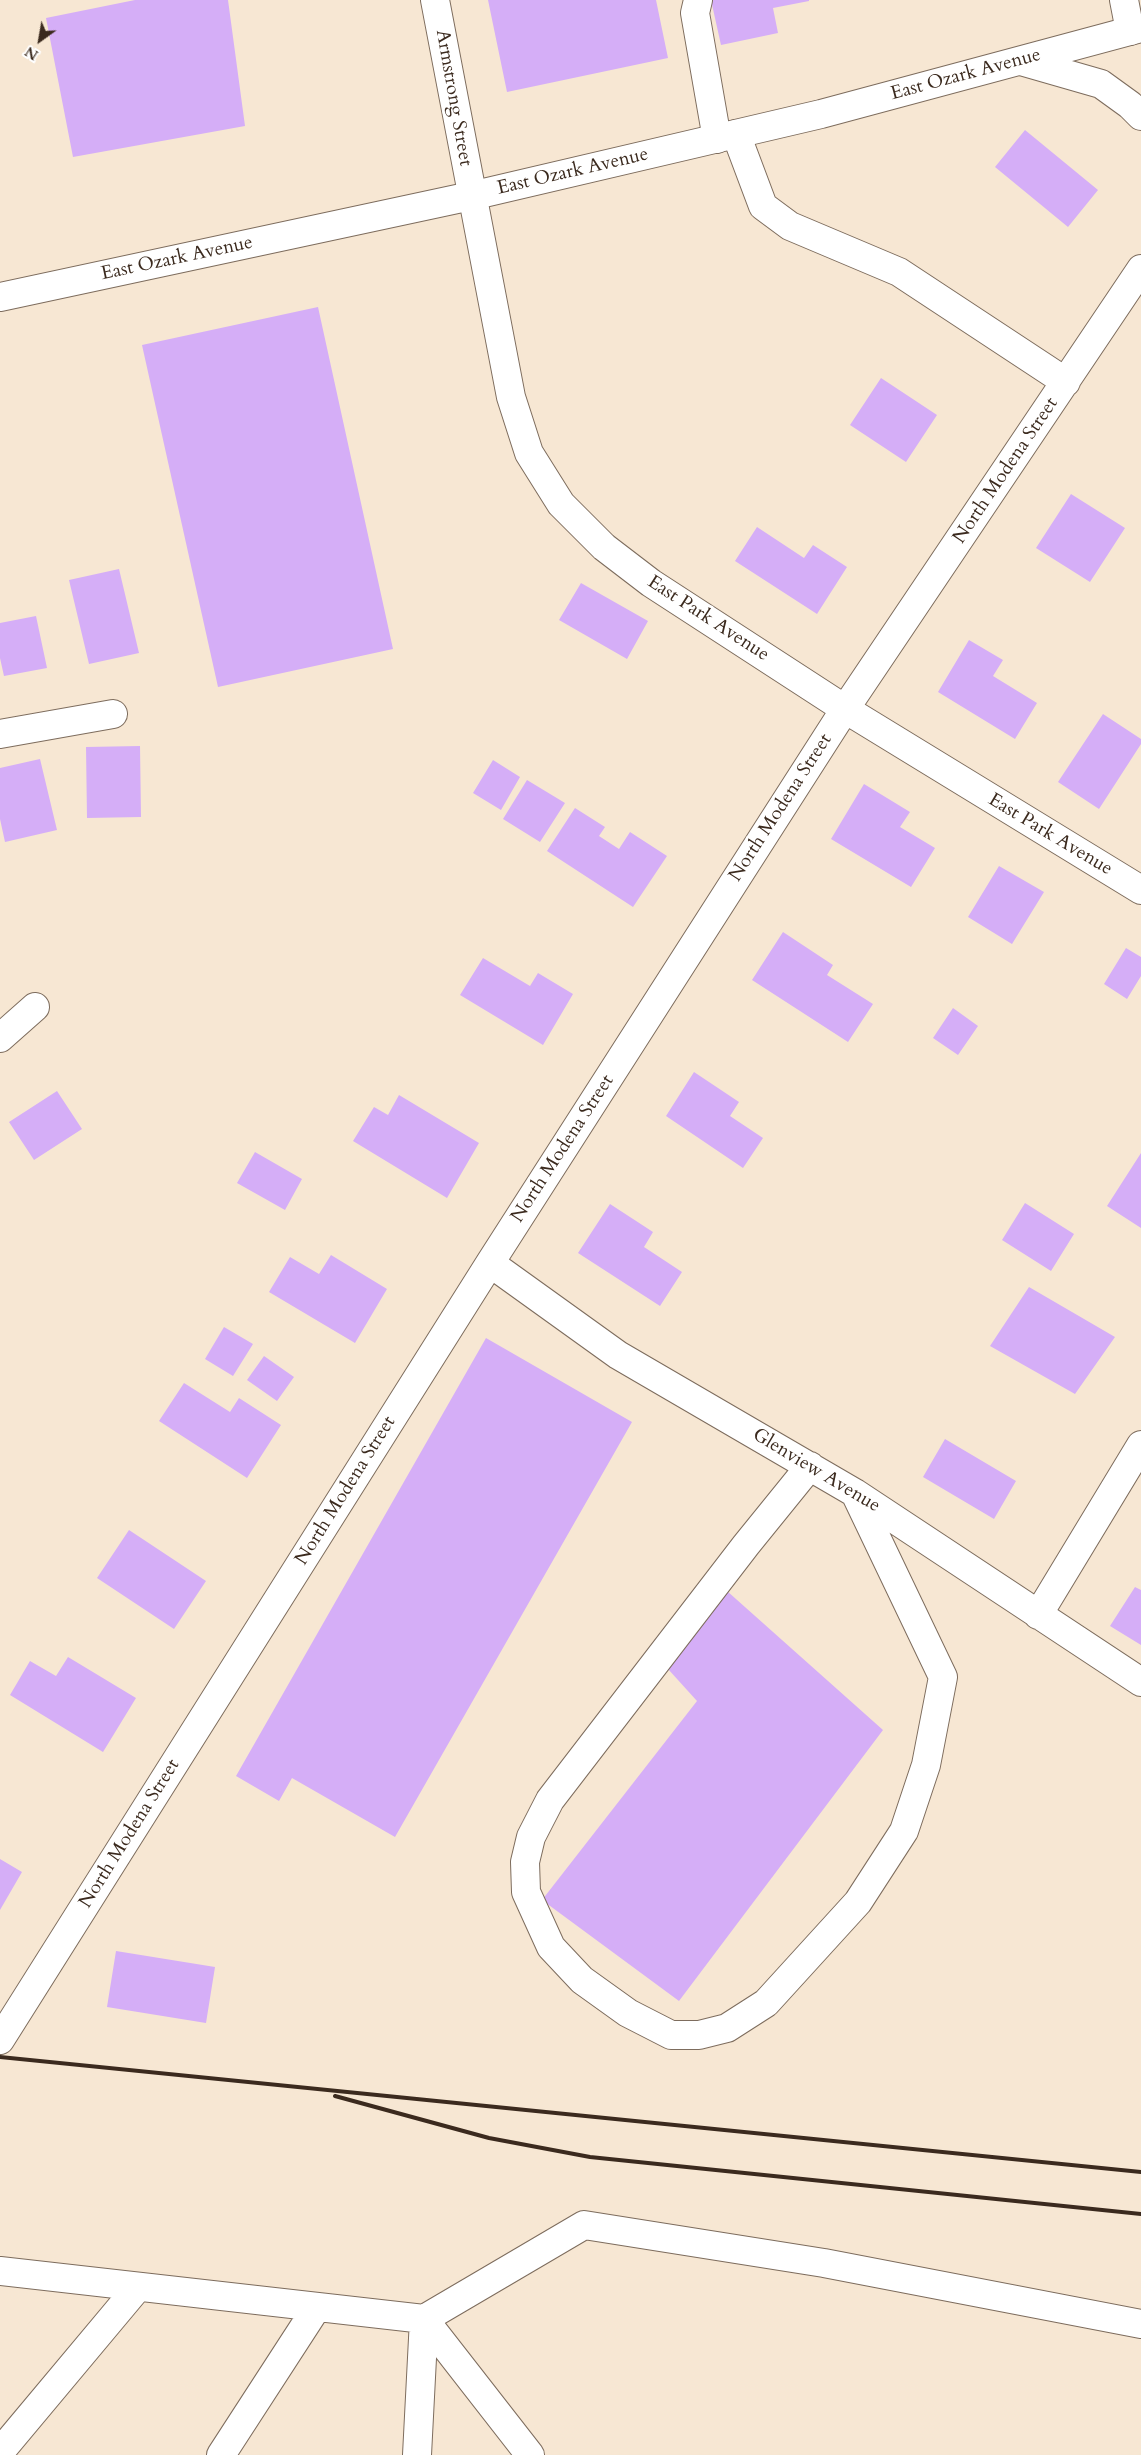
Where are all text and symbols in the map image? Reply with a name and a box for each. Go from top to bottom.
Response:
north arrow [15,15,65,65]
street label: Armstrong Street [430,28,476,168]
text: N [22,42,42,64]
street label: East Ozark Avenue [889,44,1043,106]
street label: East Ozark Avenue [495,144,651,200]
street label: East Ozark Avenue [99,232,255,286]
street label: North Modena Street [949,393,1063,549]
street label: East Park Avenue [643,571,773,667]
street label: North Modena Street [725,730,837,886]
street label: East Park Avenue [984,789,1116,881]
street label: North Modena Street [507,1071,619,1227]
street label: North Modena Street [291,1412,401,1570]
street label: Glenview Avenue [748,1424,884,1518]
street label: North Modena Street [75,1755,185,1913]

